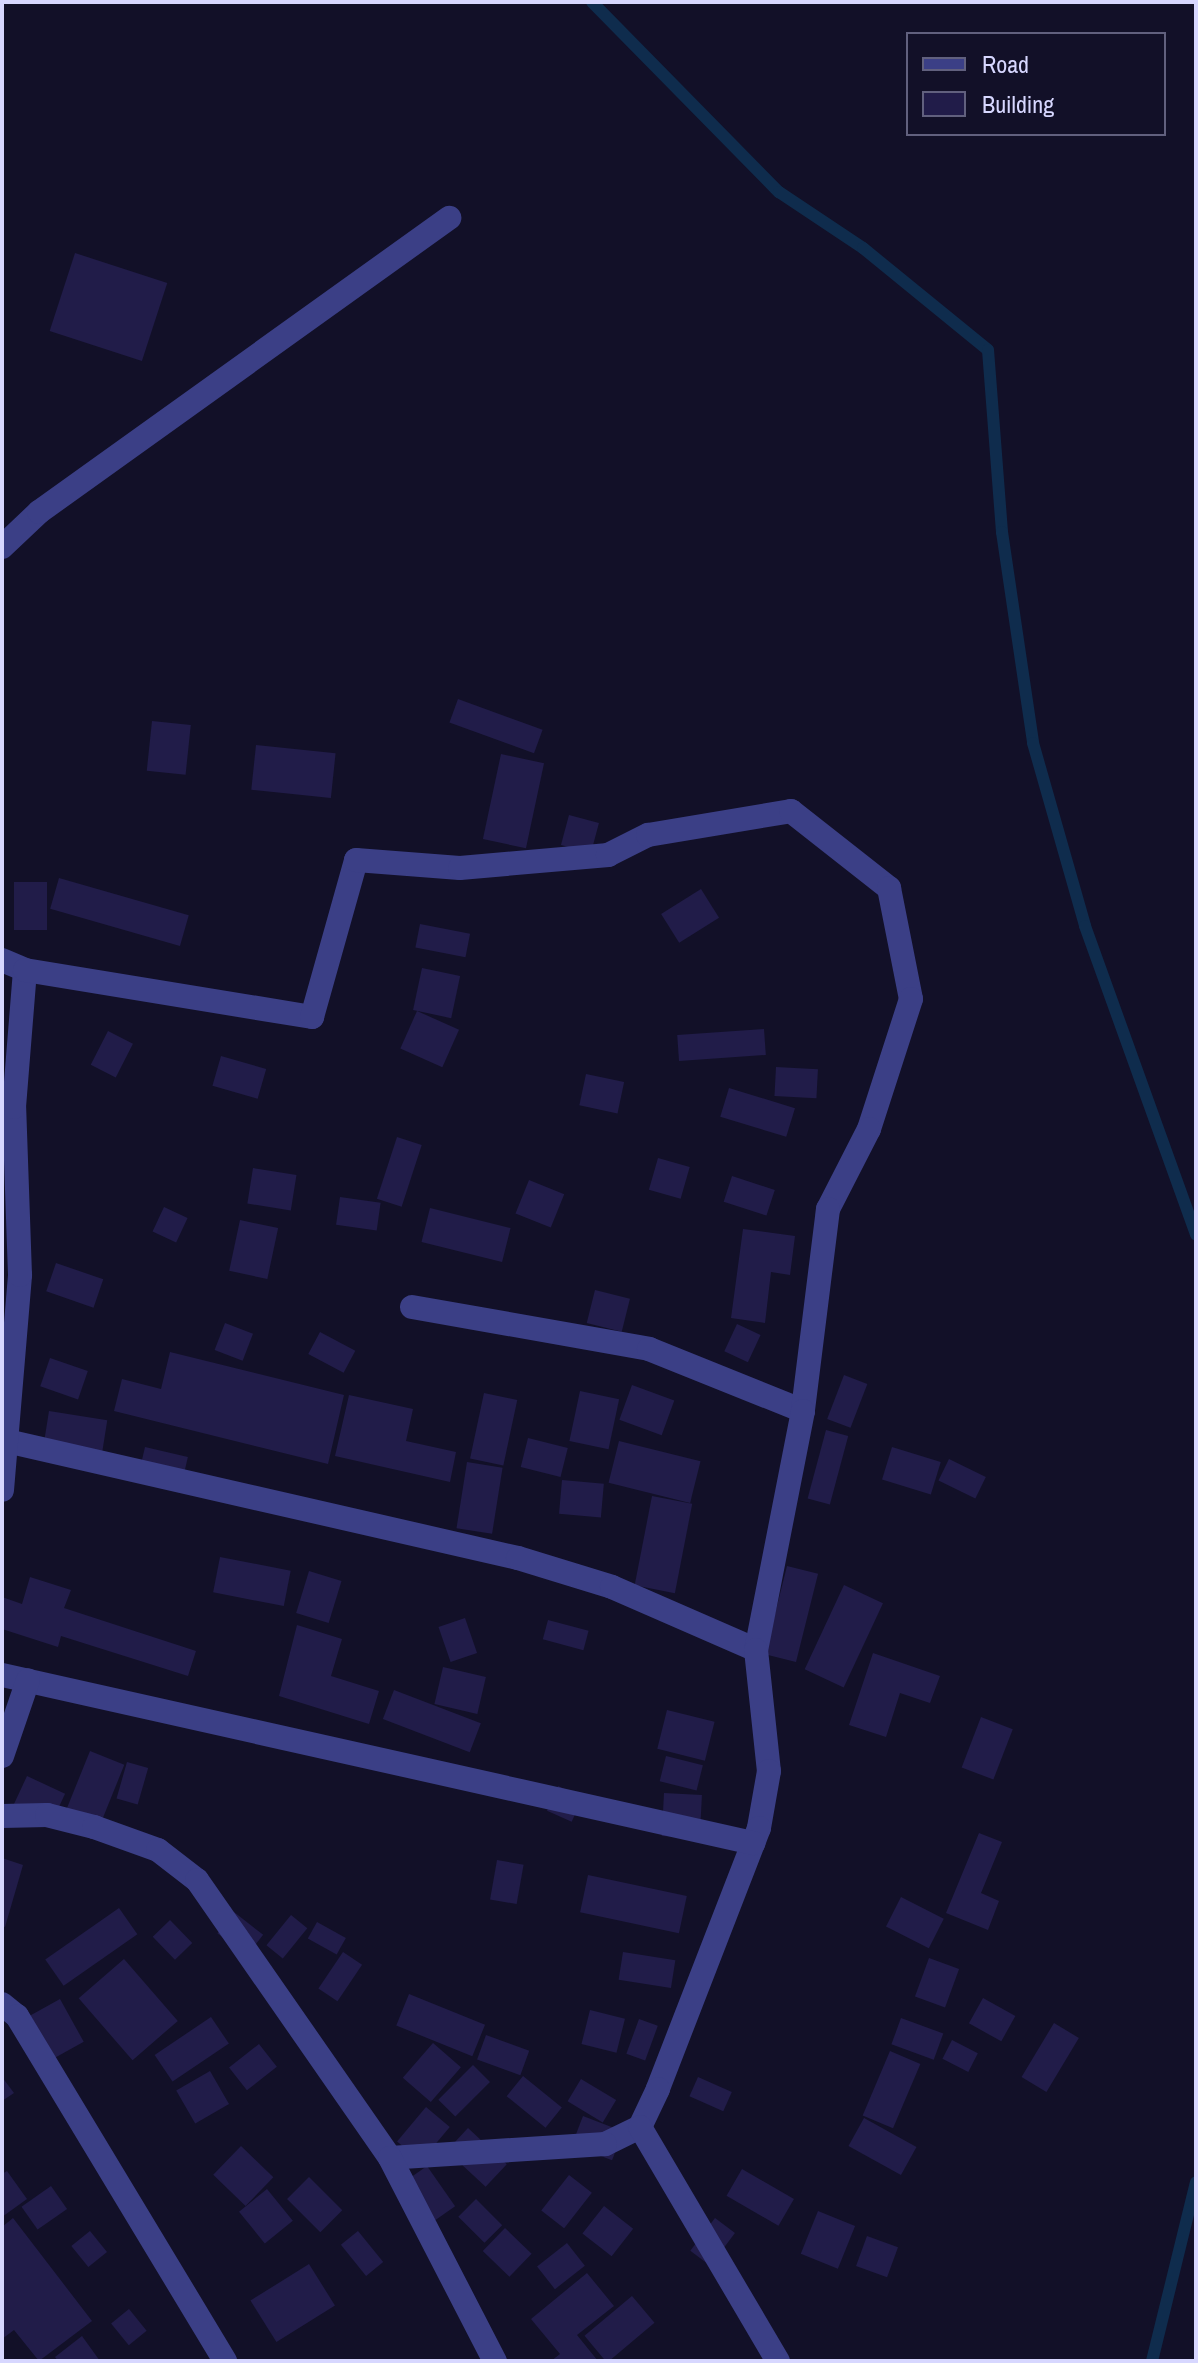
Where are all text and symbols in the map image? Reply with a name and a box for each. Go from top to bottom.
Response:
legend [906,32,1166,136]
text: Road [982,48,1029,80]
text: Building [982,88,1054,120]

